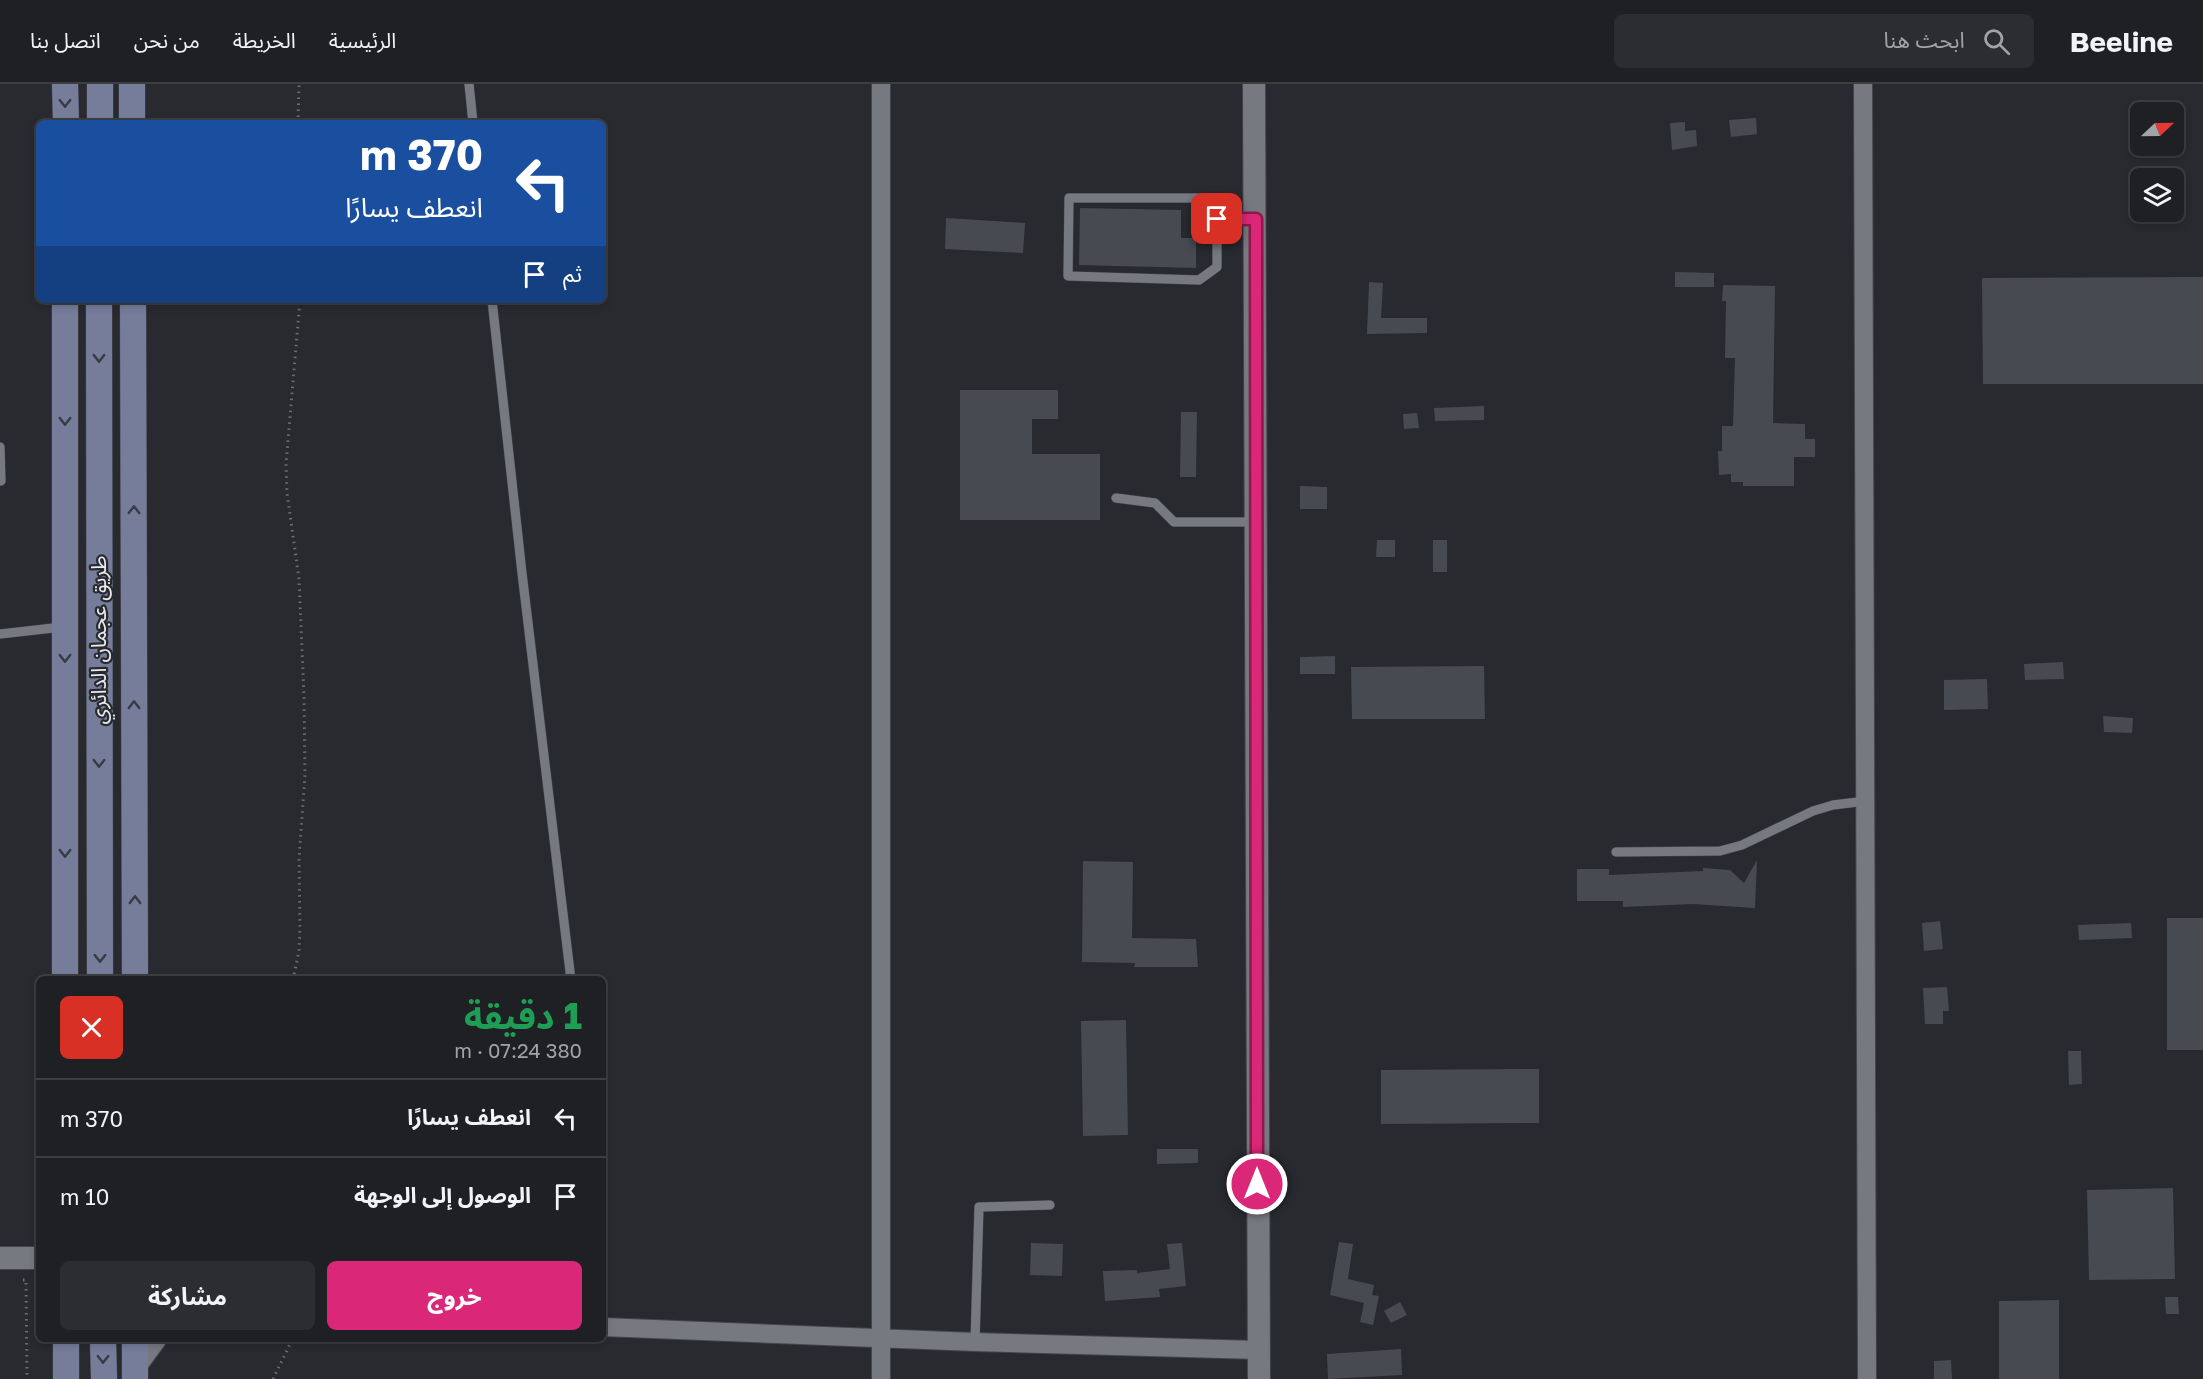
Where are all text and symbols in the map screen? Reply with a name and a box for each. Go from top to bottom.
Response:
search box [1614,14,2034,68]
icon: search [1980,25,2013,58]
text: Beeline [2070,25,2173,58]
text: ابحث هنا [1883,26,1965,53]
text: اتصل بنا [30,27,101,53]
text: من نحن [134,27,200,53]
text: الخريطة [233,27,296,53]
text: الرئيسية [329,27,396,53]
one-way arrow [59,99,72,108]
north arrow [2130,102,2184,156]
map controls [2130,102,2184,222]
text: 370 m [360,129,483,179]
icon: left [504,144,582,222]
button: layers [2130,168,2184,222]
text: انعطف يسارًا [345,191,483,223]
pin [1191,193,1242,244]
icon: arrive [1200,202,1233,235]
icon: arrive [518,258,551,291]
text: ثم [563,260,582,287]
one-way arrow [93,354,105,363]
one-way arrow [59,417,71,426]
one-way arrow [128,506,140,515]
street label: طريق عجمان الدائري [85,556,115,724]
one-way arrow [59,654,71,663]
one-way arrow [128,701,140,710]
one-way arrow [93,759,105,768]
one-way arrow [59,849,71,858]
one-way arrow [129,896,141,905]
one-way arrow [94,954,106,963]
text: 1 دقيقة [464,994,582,1037]
button: close [60,996,123,1059]
text: 380 m · 07:24 [454,1038,582,1062]
icon: left [549,1102,582,1135]
text: انعطف يسارًا [407,1103,531,1130]
text: 370 m [60,1105,123,1132]
position arrow [1225,1152,1289,1216]
icon: arrive [549,1180,582,1213]
text: الوصول إلى الوجهة [354,1181,531,1208]
text: 10 m [60,1183,109,1210]
button: مشاركة [60,1261,315,1330]
button: خروج [327,1261,582,1330]
one-way arrow [97,1355,110,1364]

